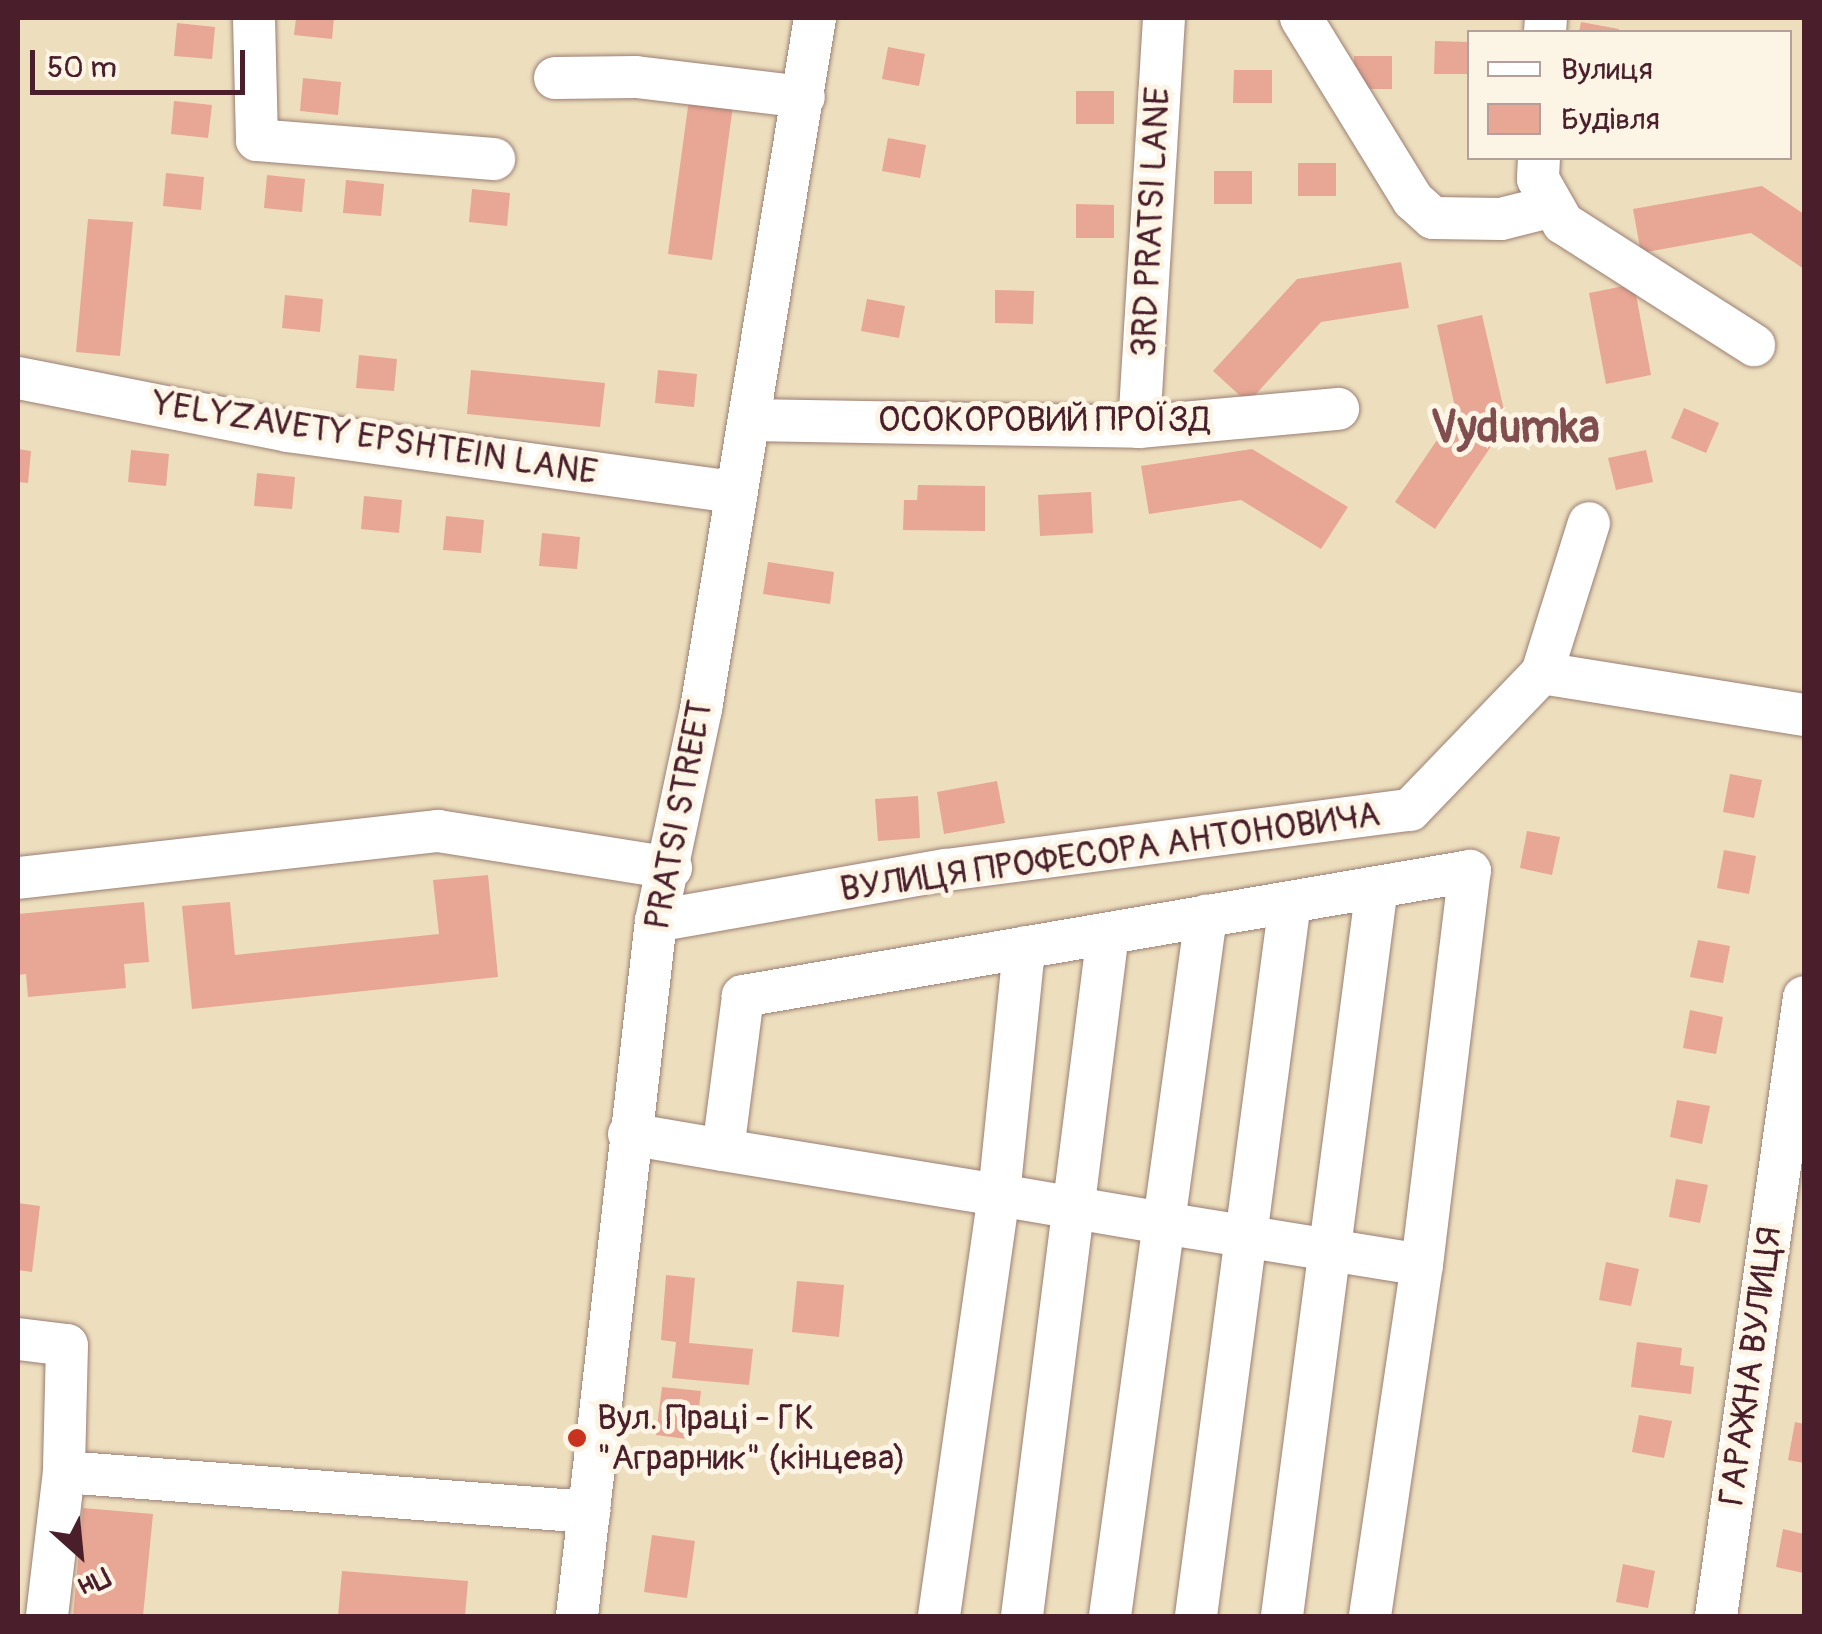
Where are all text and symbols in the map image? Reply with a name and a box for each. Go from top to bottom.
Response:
scale bar [35,30,250,92]
legend [1467,30,1792,160]
text: 50 m [47,49,117,86]
text: Вулиця [1561,51,1653,88]
street label: 3RD PRATSI LANE [1123,86,1179,358]
text: Будівля [1561,101,1660,138]
street label: YELYZAVETY EPSHTEIN LANE [150,382,600,494]
street label: ОСОКОРОВИЙ ПРОЇЗД [878,399,1210,441]
district label: Vydumka [1430,402,1600,456]
street label: PRATSI STREET [636,697,722,933]
street label: ВУЛИЦЯ ПРОФЕСОРА АНТОНОВИЧА [837,793,1383,911]
street label: ГАРАЖНА ВУЛИЦЯ [1711,1224,1791,1508]
place label: Вул. Праці - ГК "Аграрник" (кінцева) [597,1397,906,1479]
marker: Вул. Праці - ГК "Аграрник" (кінцева) [566,1427,588,1449]
north arrow [30,1504,130,1604]
text: Пн [72,1559,116,1604]

